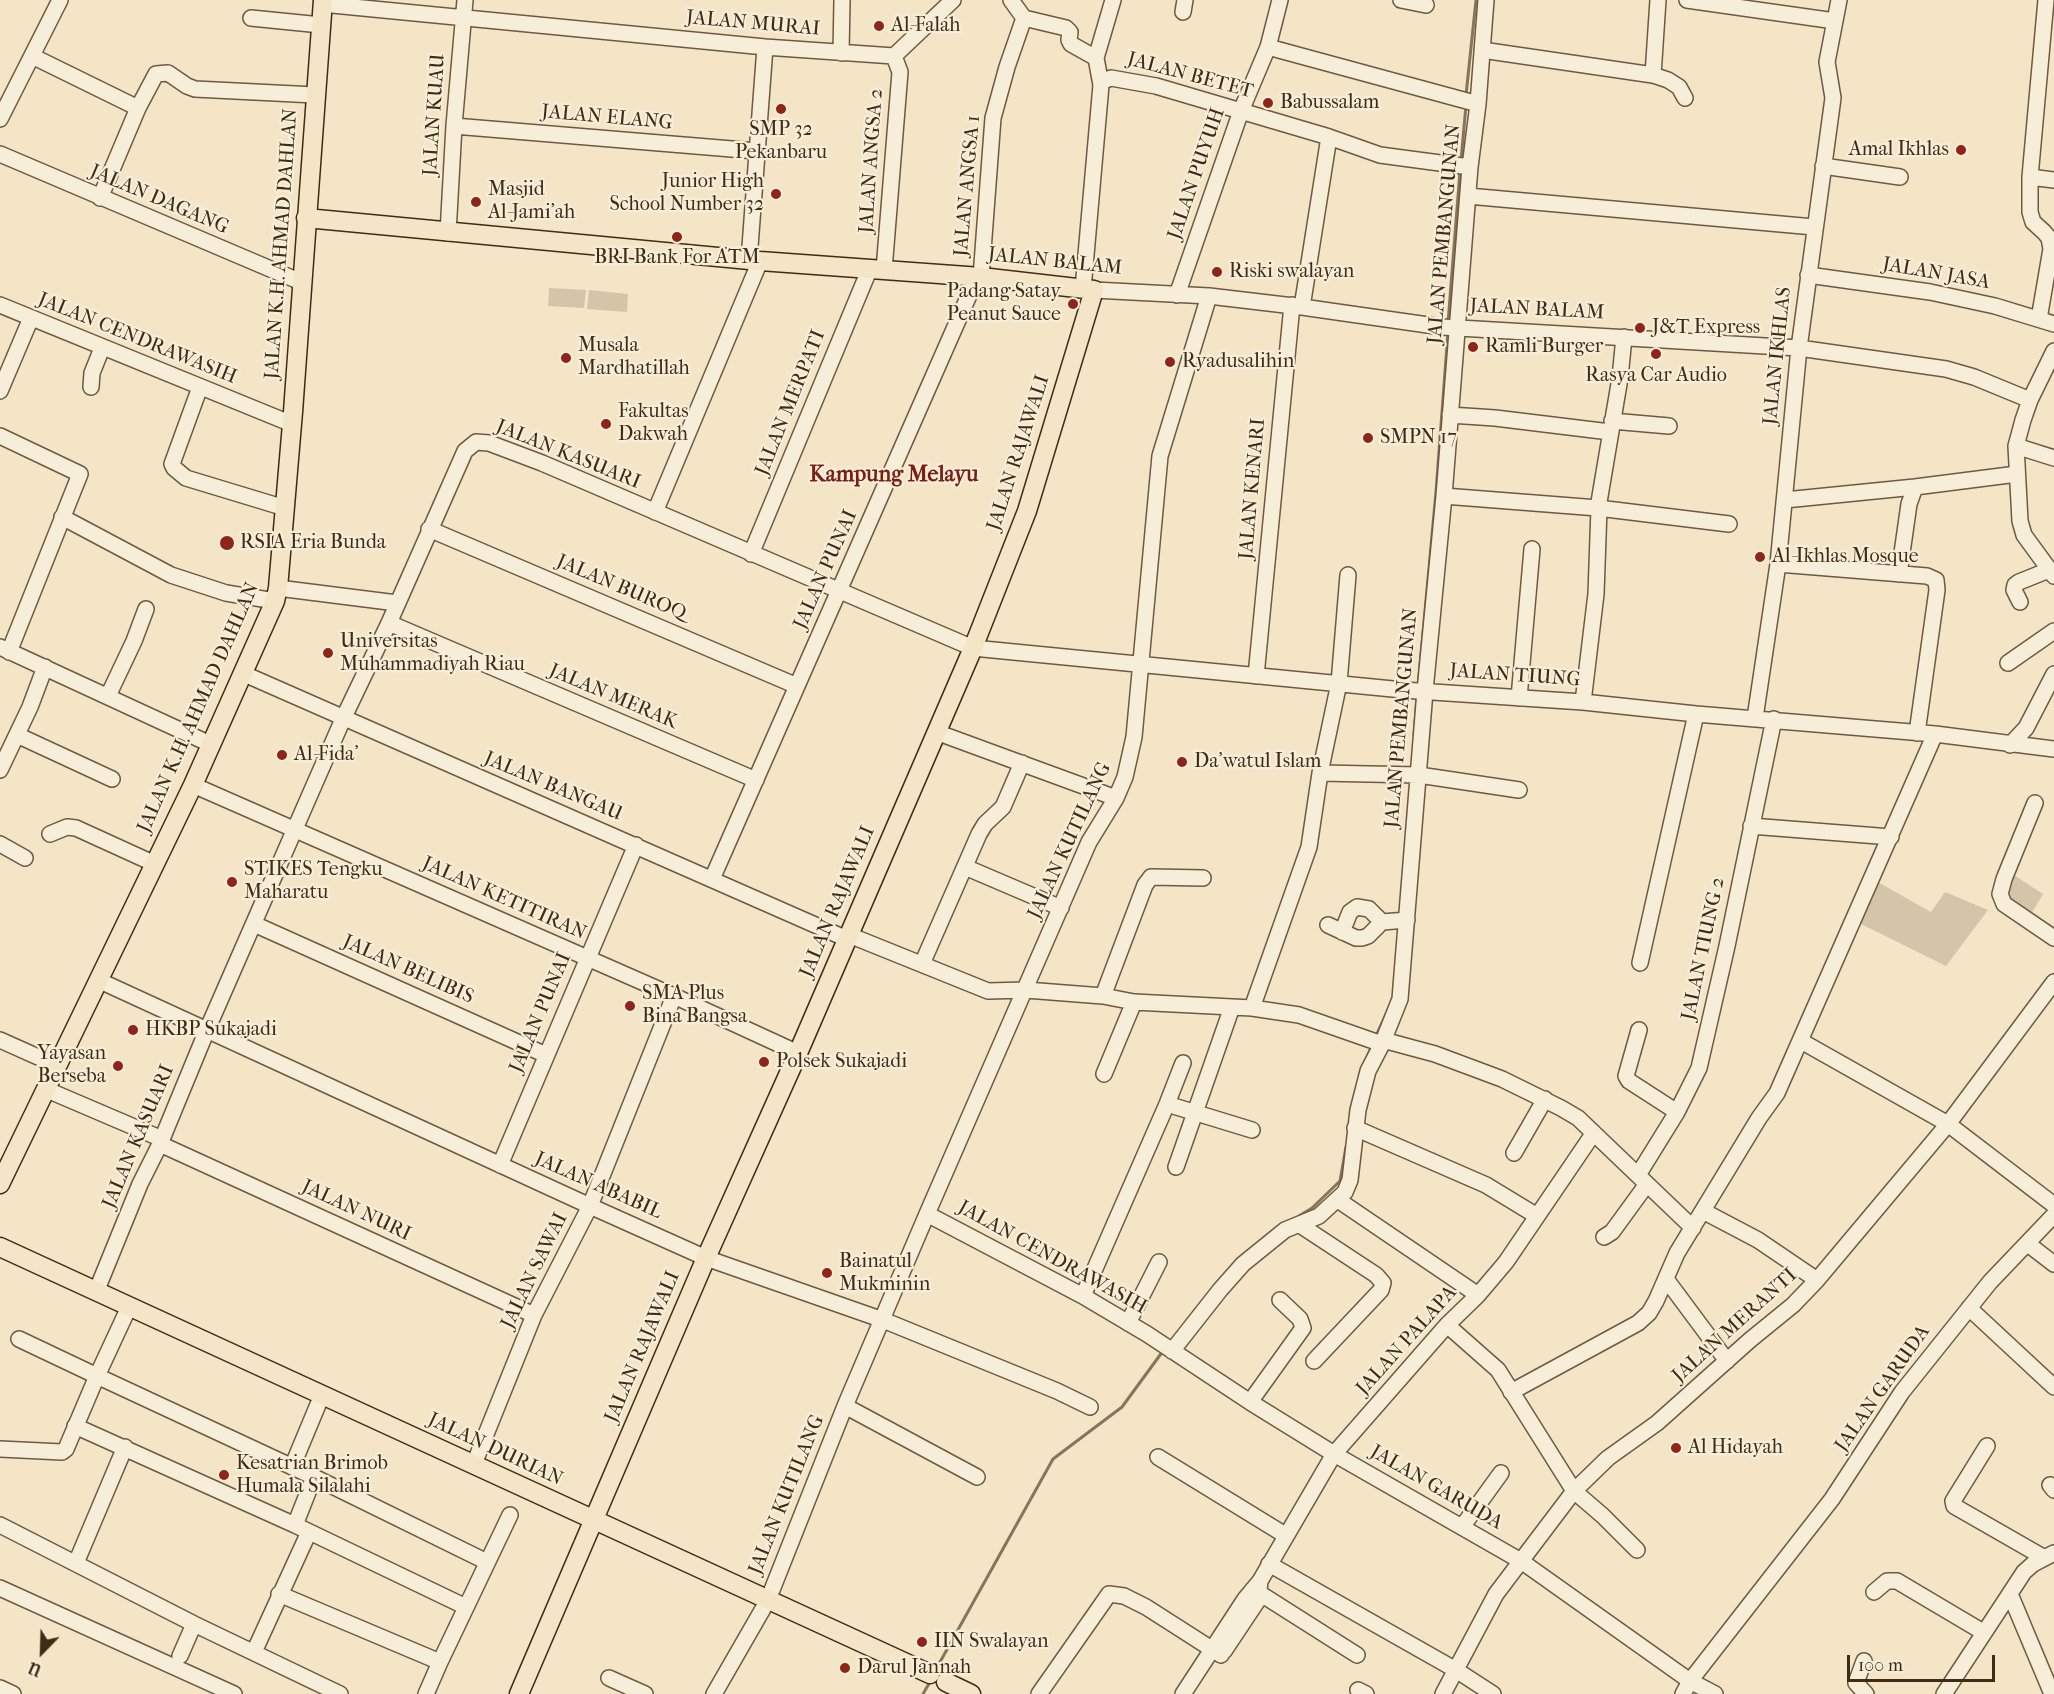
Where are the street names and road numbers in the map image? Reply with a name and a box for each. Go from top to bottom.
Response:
street label: JALAN MURAI [685,6,821,42]
street label: JALAN BETET [1124,48,1256,104]
street label: JALAN KUAU [419,53,451,177]
street label: JALAN ANGSA 2 [855,88,889,234]
street label: JALAN ELANG [540,100,674,136]
street label: JALAN PUYUH [1163,105,1231,243]
street label: JALAN K.H. AHMAD DAHLAN [261,108,303,380]
street label: JALAN ANGSA 1 [950,114,986,258]
street label: JALAN PEMBANGUNAN [1423,123,1467,345]
street label: JALAN DAGANG [86,160,232,240]
street label: JALAN BALAM [987,243,1123,281]
street label: JALAN JASA [1880,253,1992,295]
street label: JALAN IKHLAS [1759,286,1797,426]
street label: JALAN CENDRAWASIH [34,288,240,390]
street label: JALAN BALAM [1469,294,1605,326]
street label: JALAN MERPATI [751,327,831,479]
street label: JALAN RAJAWALI [983,372,1055,534]
street label: JALAN KASUARI [492,415,644,495]
street label: JALAN KENARI [1235,417,1271,561]
street label: JALAN PUNAI [789,507,863,633]
street label: JALAN BUROQ [553,550,689,626]
street label: JALAN K.H. AHMAD DAHLAN [133,579,265,837]
street label: JALAN PEMBANGUNAN [1380,607,1424,829]
street label: JALAN MERAK [545,659,681,735]
street label: JALAN TIUNG [1449,659,1581,693]
street label: JALAN BANGAU [480,747,626,827]
street label: JALAN KUTILANG [1023,759,1117,923]
street label: JALAN RAJAWALI [795,823,881,981]
street label: JALAN KETITIRAN [418,852,590,946]
street label: JALAN TIUNG 2 [1677,875,1731,1023]
street label: JALAN BELIBIS [339,930,477,1010]
street label: JALAN PUNAI [505,949,577,1077]
street label: JALAN KASUARI [98,1062,180,1212]
street label: JALAN ABABIL [531,1147,665,1225]
street label: JALAN NURI [297,1175,415,1247]
street label: JALAN CENDRAWASIH [953,1196,1151,1320]
street label: JALAN SAWAI [497,1209,573,1333]
street label: JALAN MERANTI [1668,1264,1802,1388]
street label: JALAN RAJAWALI [600,1268,686,1426]
street label: JALAN PALAPA [1352,1281,1462,1401]
street label: JALAN GARUDA [1830,1321,1936,1457]
street label: JALAN DURIAN [424,1408,566,1492]
street label: JALAN KUTILANG [744,1412,830,1578]
street label: JALAN GARUDA [1365,1440,1507,1536]

